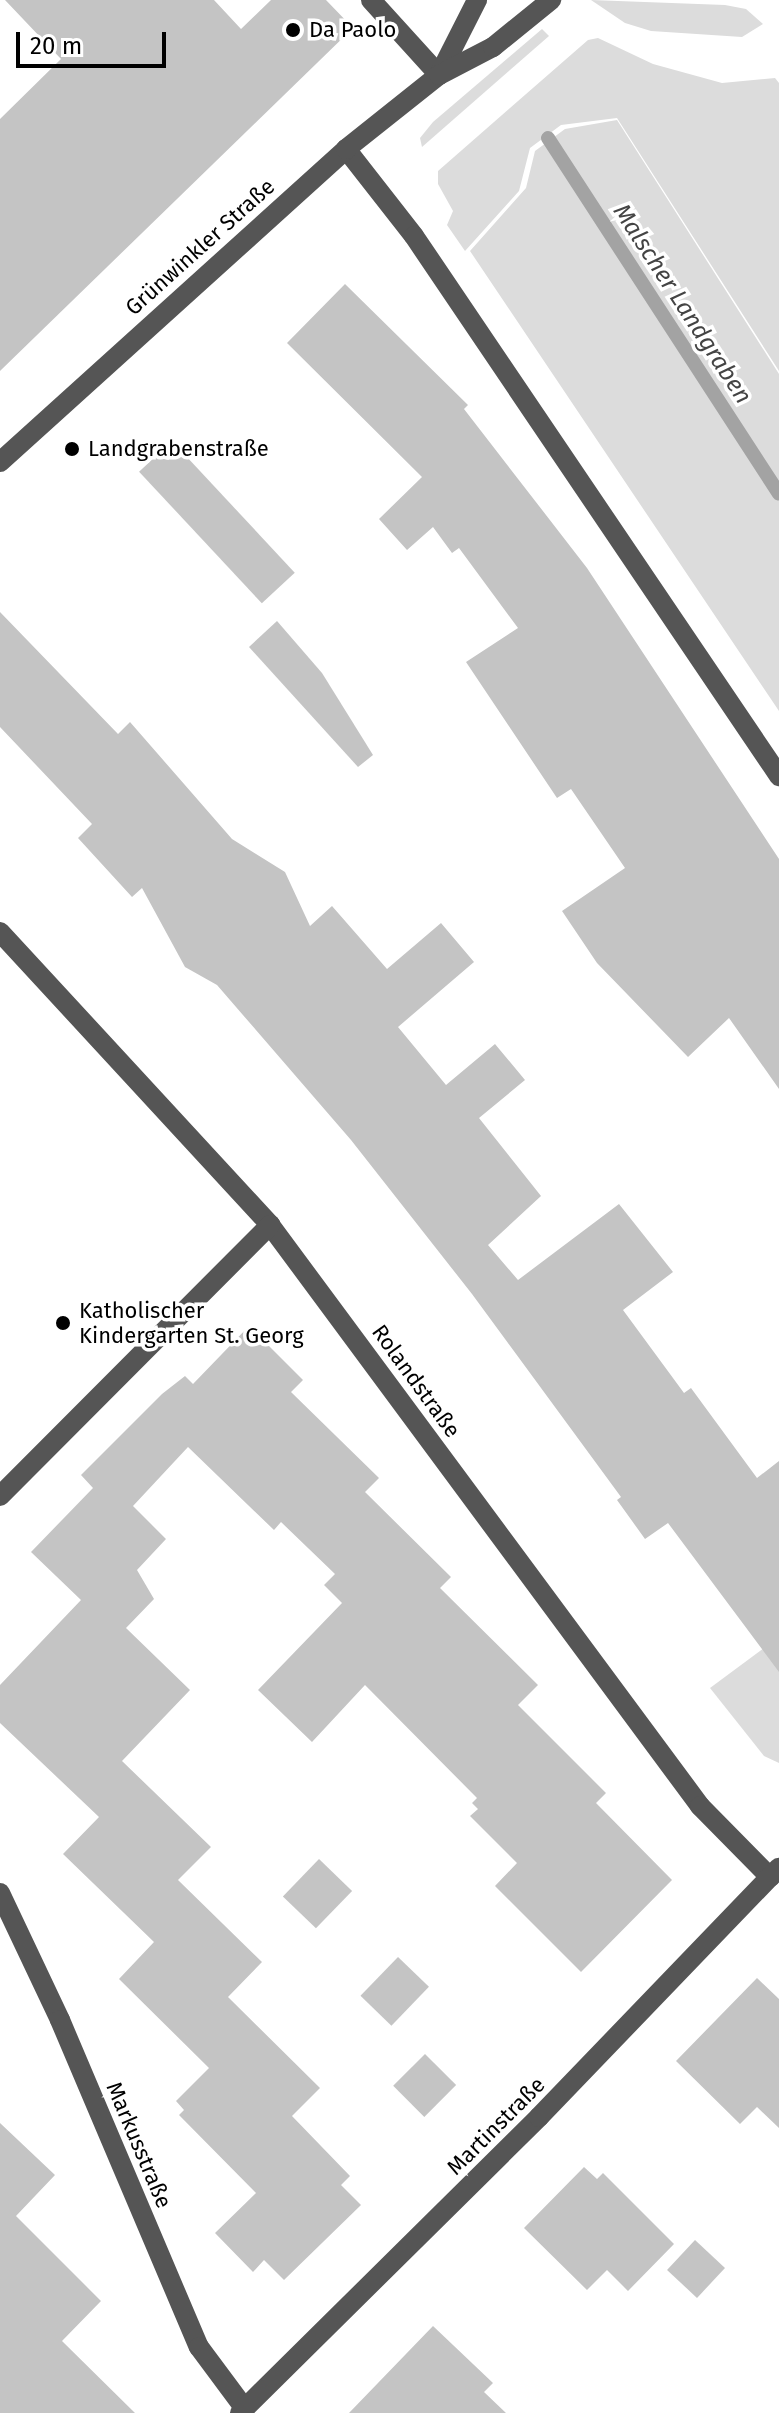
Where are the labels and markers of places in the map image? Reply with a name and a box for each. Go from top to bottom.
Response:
place label: Da Paolo [309,17,396,43]
marker: Da Paolo [284,21,302,39]
place label: Landgrabenstraße [88,436,269,462]
marker: Landgrabenstraße [63,440,81,458]
place label: Katholischer Kindergarten St. Georg [79,1297,304,1348]
marker: Katholischer Kindergarten St. Georg [54,1314,72,1332]

